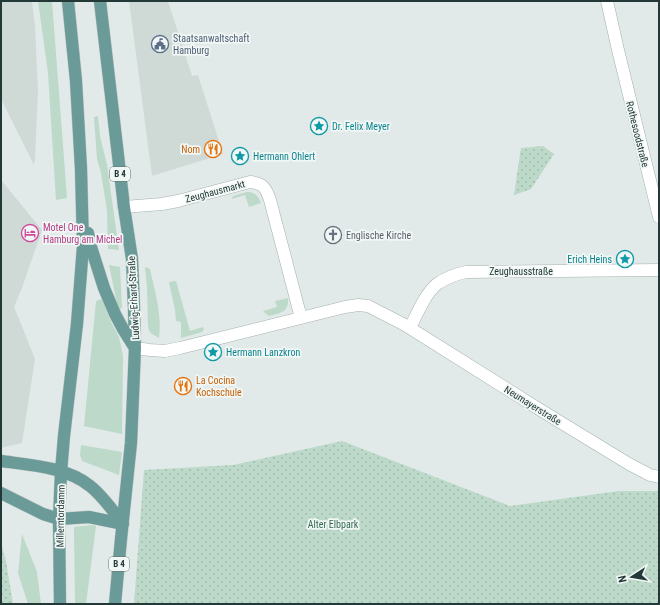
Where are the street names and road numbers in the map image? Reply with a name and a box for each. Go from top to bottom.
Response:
street label: Rothesoodstraße [624,100,651,168]
road number: B 4 [110,167,130,181]
street label: Zeughausmarkt [184,178,246,205]
street label: Ludwig-Erhard-Straße [126,255,141,340]
street label: Zeughausstraße [489,266,553,277]
street label: Neumayerstraße [502,384,563,427]
street label: Millerntordamm [54,485,67,547]
road number: B 4 [109,557,129,571]

